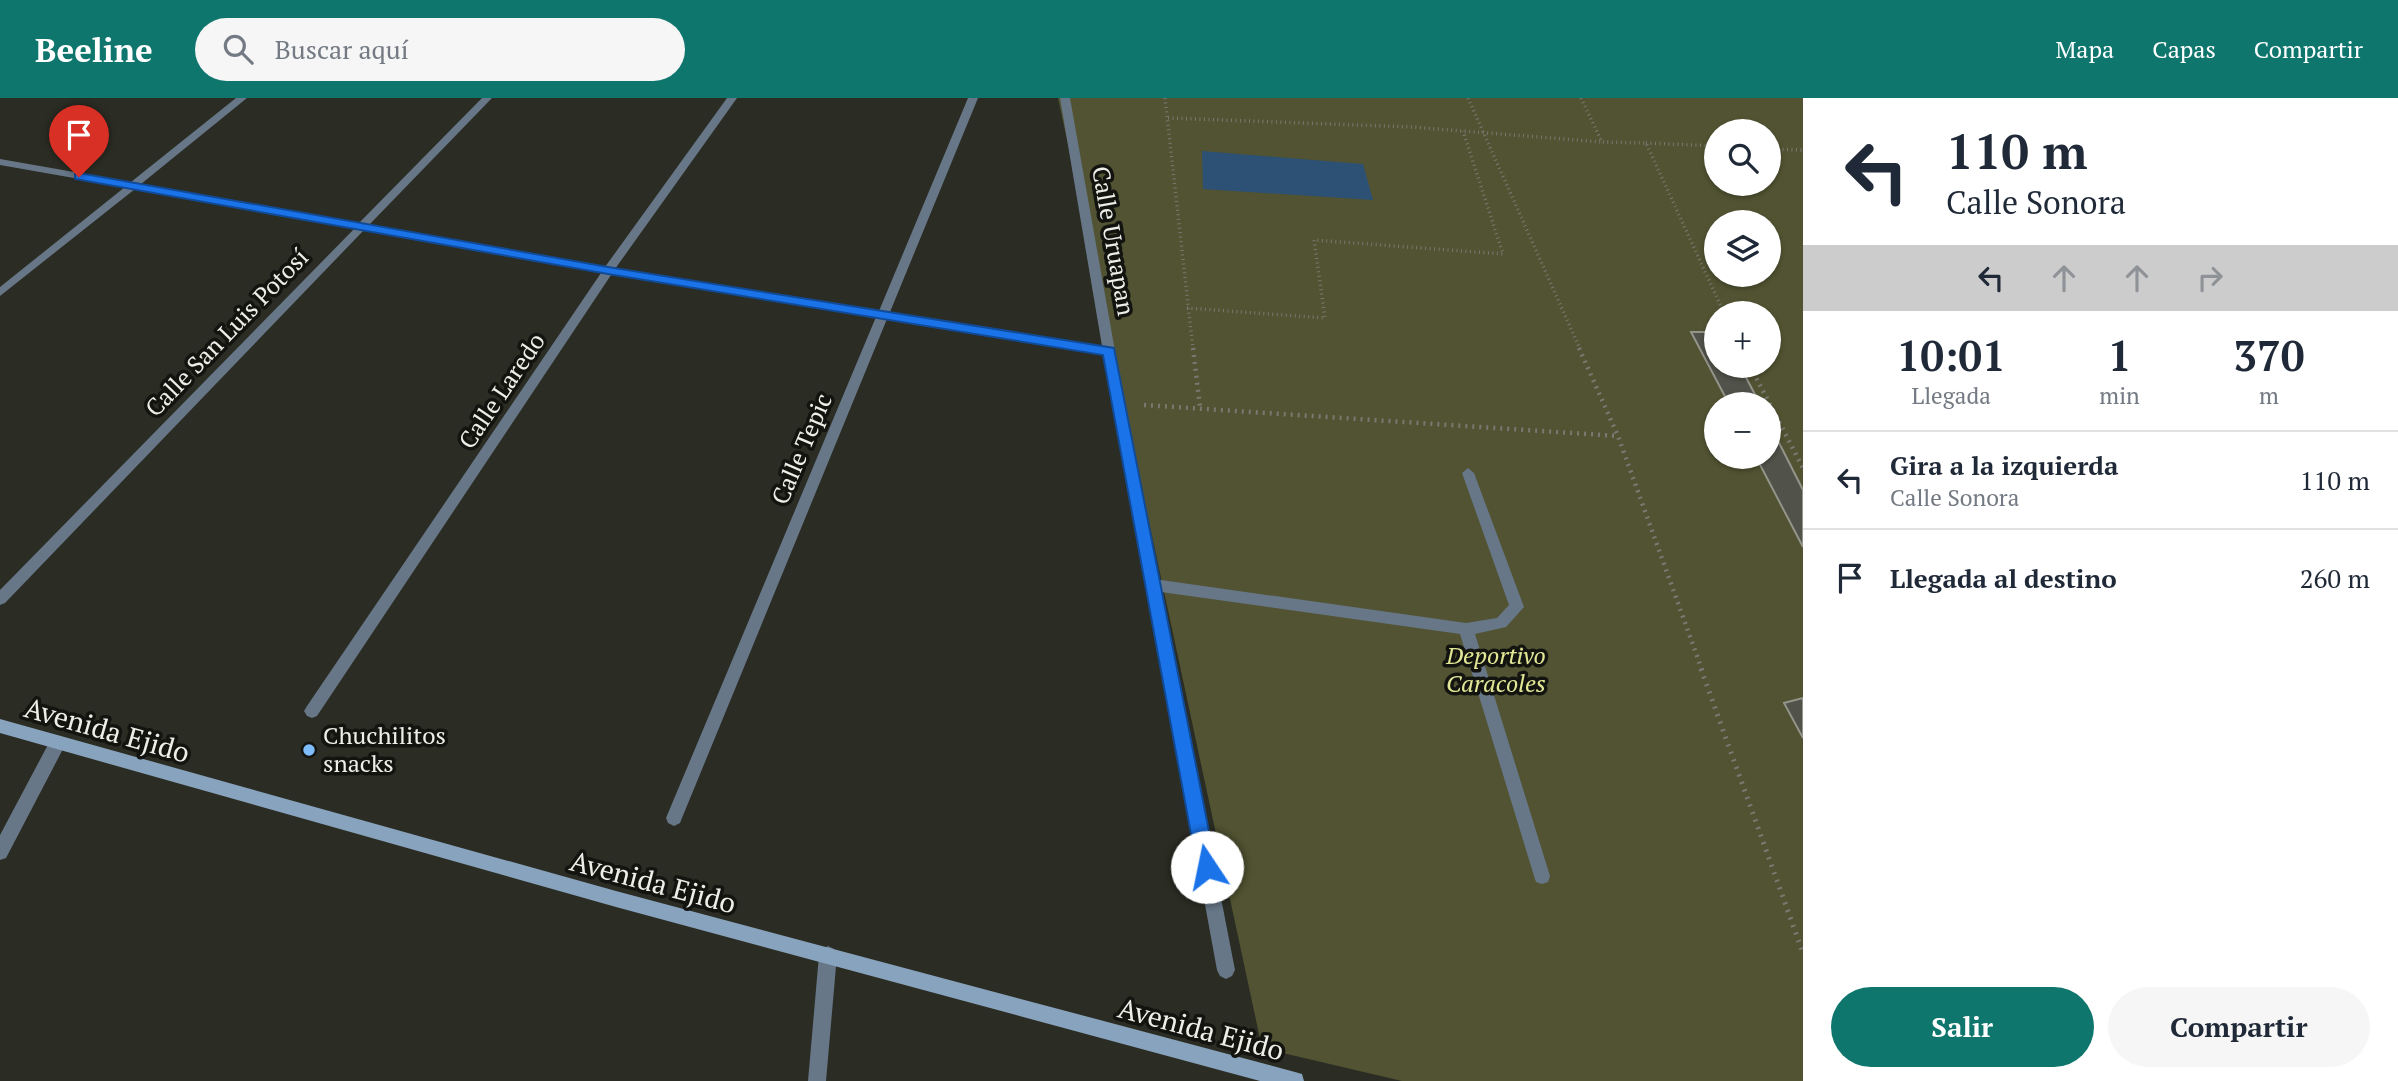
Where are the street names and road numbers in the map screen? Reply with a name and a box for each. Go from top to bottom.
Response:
street label: Calle Uruapan [1085,164,1143,318]
street label: Calle San Luis Potosí [138,241,315,423]
street label: Calle Laredo [451,326,552,455]
street label: Calle Tepic [763,388,839,509]
street label: Avenida Ejido [20,688,194,771]
street label: Avenida Ejido [566,842,740,921]
street label: Avenida Ejido [1114,989,1288,1068]

